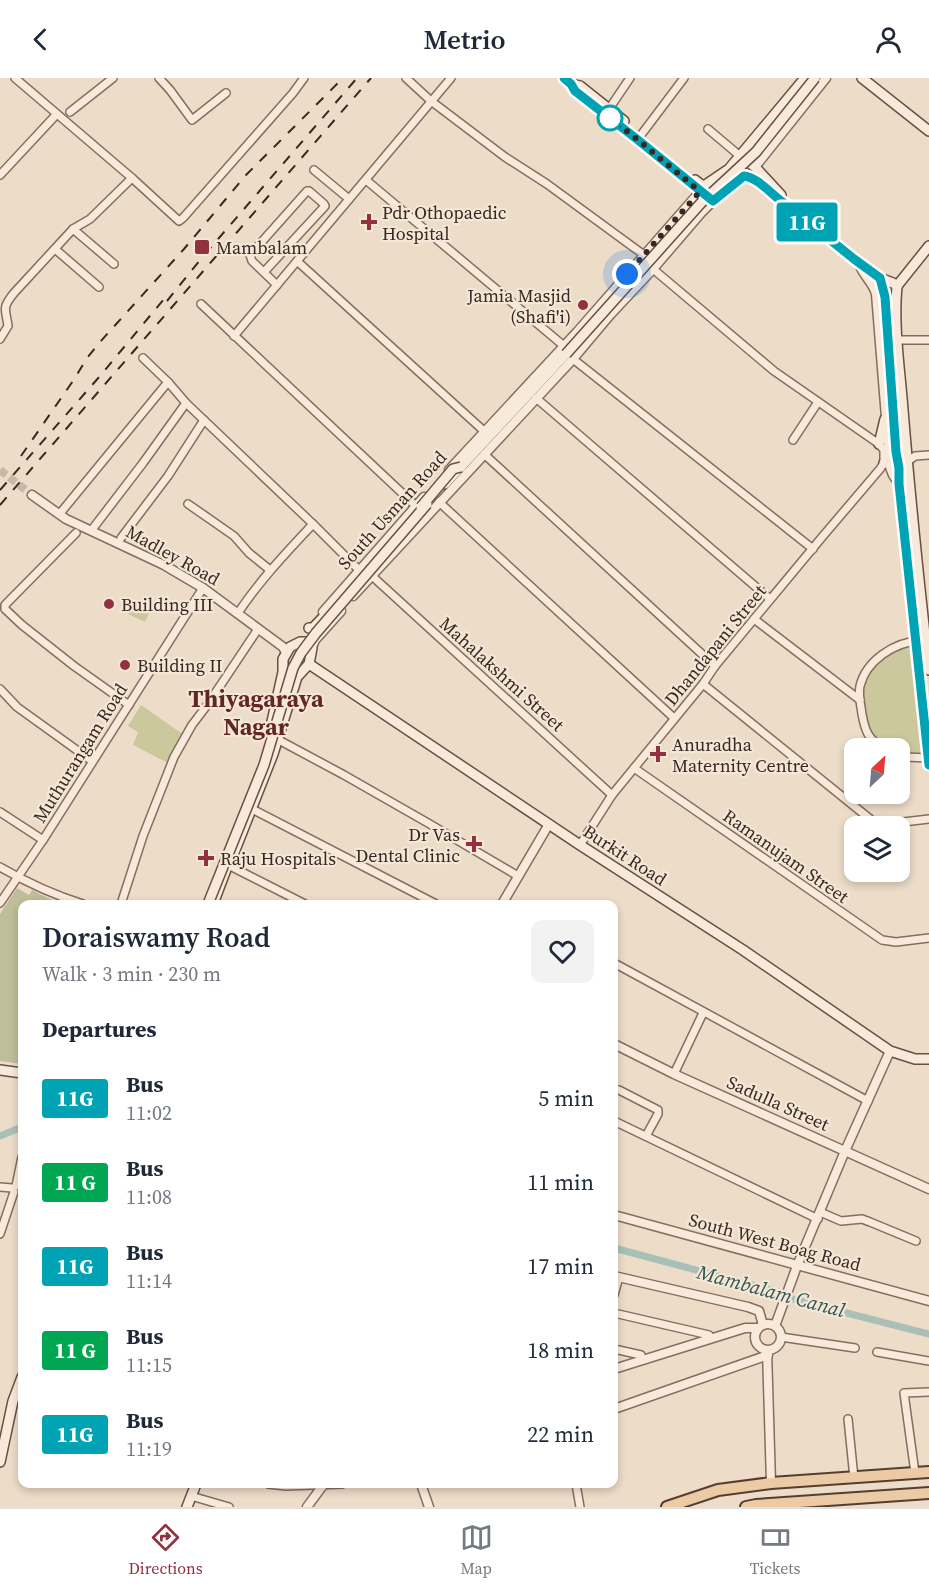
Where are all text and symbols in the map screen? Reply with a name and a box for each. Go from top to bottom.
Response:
text: Metrio [423,21,506,58]
icon: back [24,23,57,56]
icon: person [872,23,905,56]
unlabelled marker [597,105,623,131]
place label: Pdr Othopaedic Hospital [382,200,507,246]
line badge: 11G [772,202,842,242]
text: 11G [789,208,825,237]
marker: Pdr Othopaedic Hospital [360,213,378,231]
place label: Mambalam [216,235,307,260]
marker: Mambalam [193,238,211,256]
your location [612,259,642,289]
place label: Jamia Masjid (Shafi'i) [466,283,571,329]
marker: Jamia Masjid (Shafi'i) [576,298,590,312]
street label: South Usman Road [332,445,452,575]
street label: Madley Road [122,519,224,591]
street label: Dhandapani Street [658,579,772,711]
place label: Building III [121,592,213,617]
marker: Building III [102,597,116,611]
street label: Mahalakshmi Street [434,611,570,737]
place label: Building II [137,653,223,678]
marker: Building II [118,658,132,672]
street label: Muthurangam Road [27,679,133,827]
district label: Thiyagaraya Nagar [188,682,324,743]
place label: Anuradha Maternity Centre [672,732,809,778]
north arrow [844,738,910,804]
map controls [844,738,910,882]
marker: Anuradha Maternity Centre [649,745,667,763]
street label: Ramanujam Street [718,803,854,909]
button: layers [844,816,910,882]
street label: Burkit Road [578,819,672,891]
place label: Dr Vas Dental Clinic [356,822,460,868]
marker: Dr Vas Dental Clinic [465,835,483,853]
place label: Raju Hospitals [220,846,336,871]
marker: Raju Hospitals [197,849,215,867]
text: Doraiswamy Road [42,918,270,956]
button: heart [531,920,594,983]
text: Walk · 3 min · 230 m [42,960,221,988]
text: Departures [42,1014,156,1044]
text: Bus [126,1069,163,1099]
street label: Sadulla Street [723,1069,833,1137]
text: 5 min [538,1083,594,1113]
text: 11G [57,1084,93,1113]
text: 11:02 [126,1099,172,1127]
text: Bus [126,1153,163,1183]
text: 11 min [527,1167,594,1197]
text: 11 G [54,1168,96,1197]
text: 11:08 [126,1183,172,1211]
street label: South West Boag Road [686,1207,864,1277]
text: Bus [126,1237,163,1267]
text: 17 min [527,1251,594,1281]
text: 11G [57,1252,93,1281]
water label: Mambalam Canal [693,1258,848,1324]
text: 11:14 [126,1267,172,1295]
text: Bus [126,1321,163,1351]
text: 18 min [527,1335,594,1365]
text: 11 G [54,1336,96,1365]
text: 11:15 [126,1351,172,1379]
text: Bus [126,1405,163,1435]
text: 22 min [527,1419,594,1449]
text: 11G [57,1420,93,1449]
text: 11:19 [126,1435,172,1463]
tab: Directions [129,1521,203,1579]
tab: Map [460,1521,493,1579]
tab: Tickets [750,1521,800,1579]

